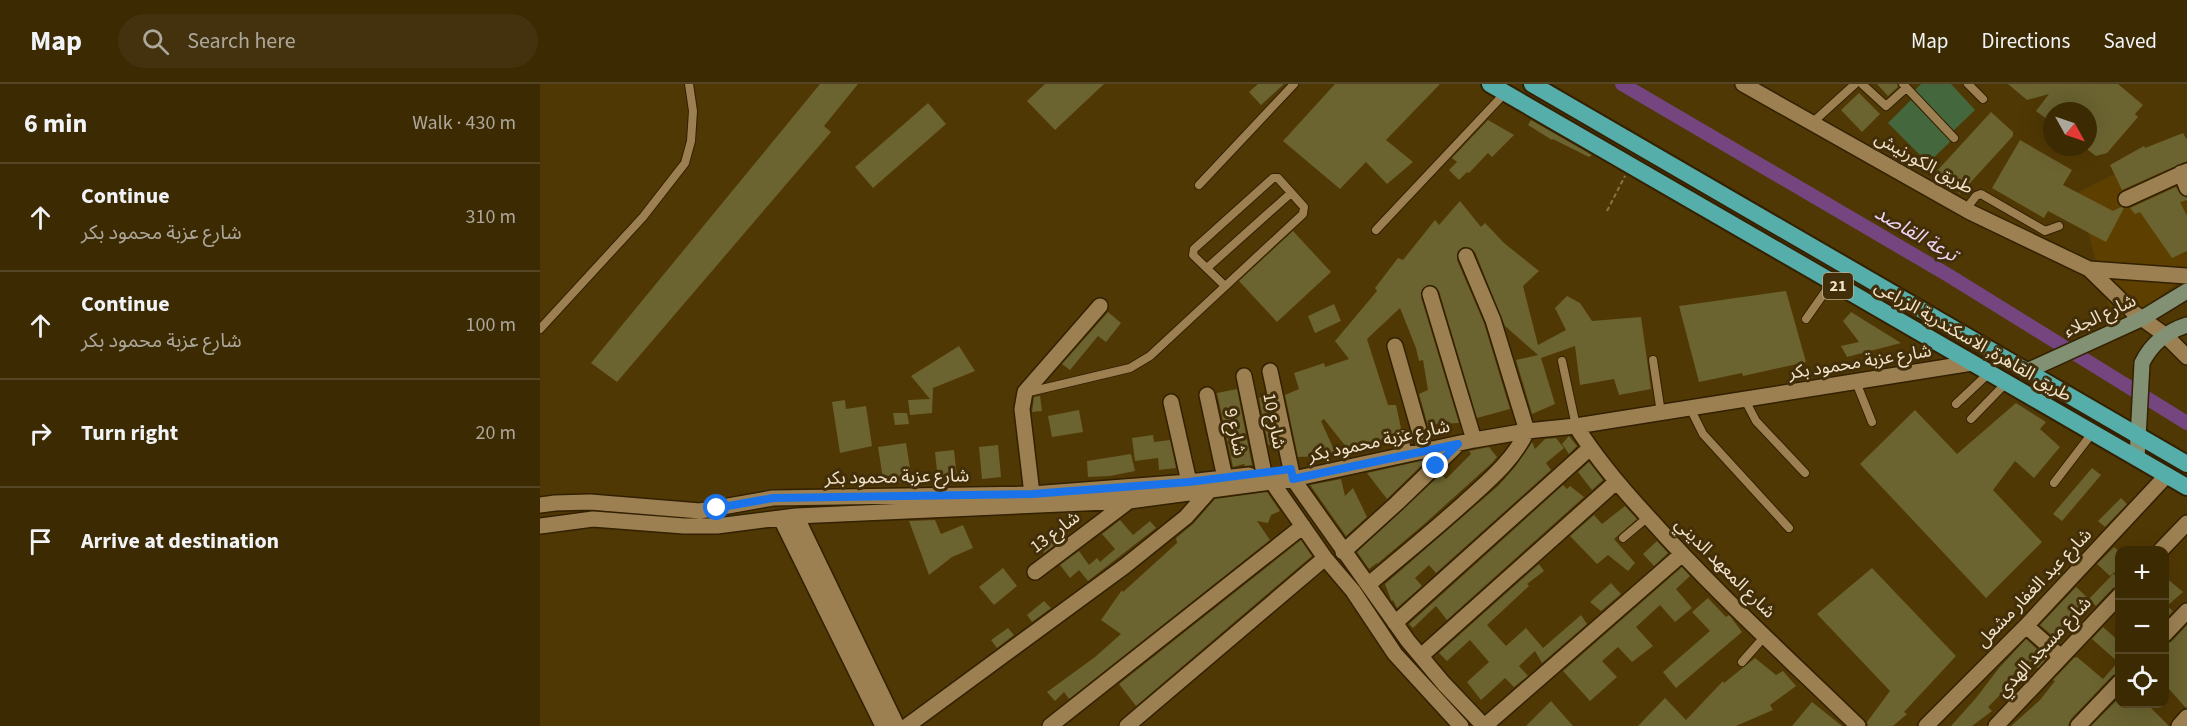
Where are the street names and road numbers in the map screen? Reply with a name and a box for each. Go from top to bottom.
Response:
street label: طريق الكورنيش [1870,126,1978,200]
road number: 21 [1823,273,1853,299]
street label: طريق القاهرة, الاسكندرية الزراعى [1870,274,2076,408]
street label: شارع الجلاء [2060,288,2141,345]
street label: شارع عزبة محمود بكر [1786,338,1934,387]
street label: شارع 10 [1255,391,1292,451]
street label: شارع 9 [1217,406,1252,458]
street label: شارع عزبة محمود بكر [1305,414,1453,469]
street label: شارع عزبة محمود بكر [823,463,970,492]
street label: شارع 13 [1025,505,1086,560]
street label: شارع المعهد الديني [1668,512,1781,625]
street label: شارع عبد الغفار مشعل [1970,523,2098,654]
street label: شارع مسجد الهدي [1991,591,2098,704]

